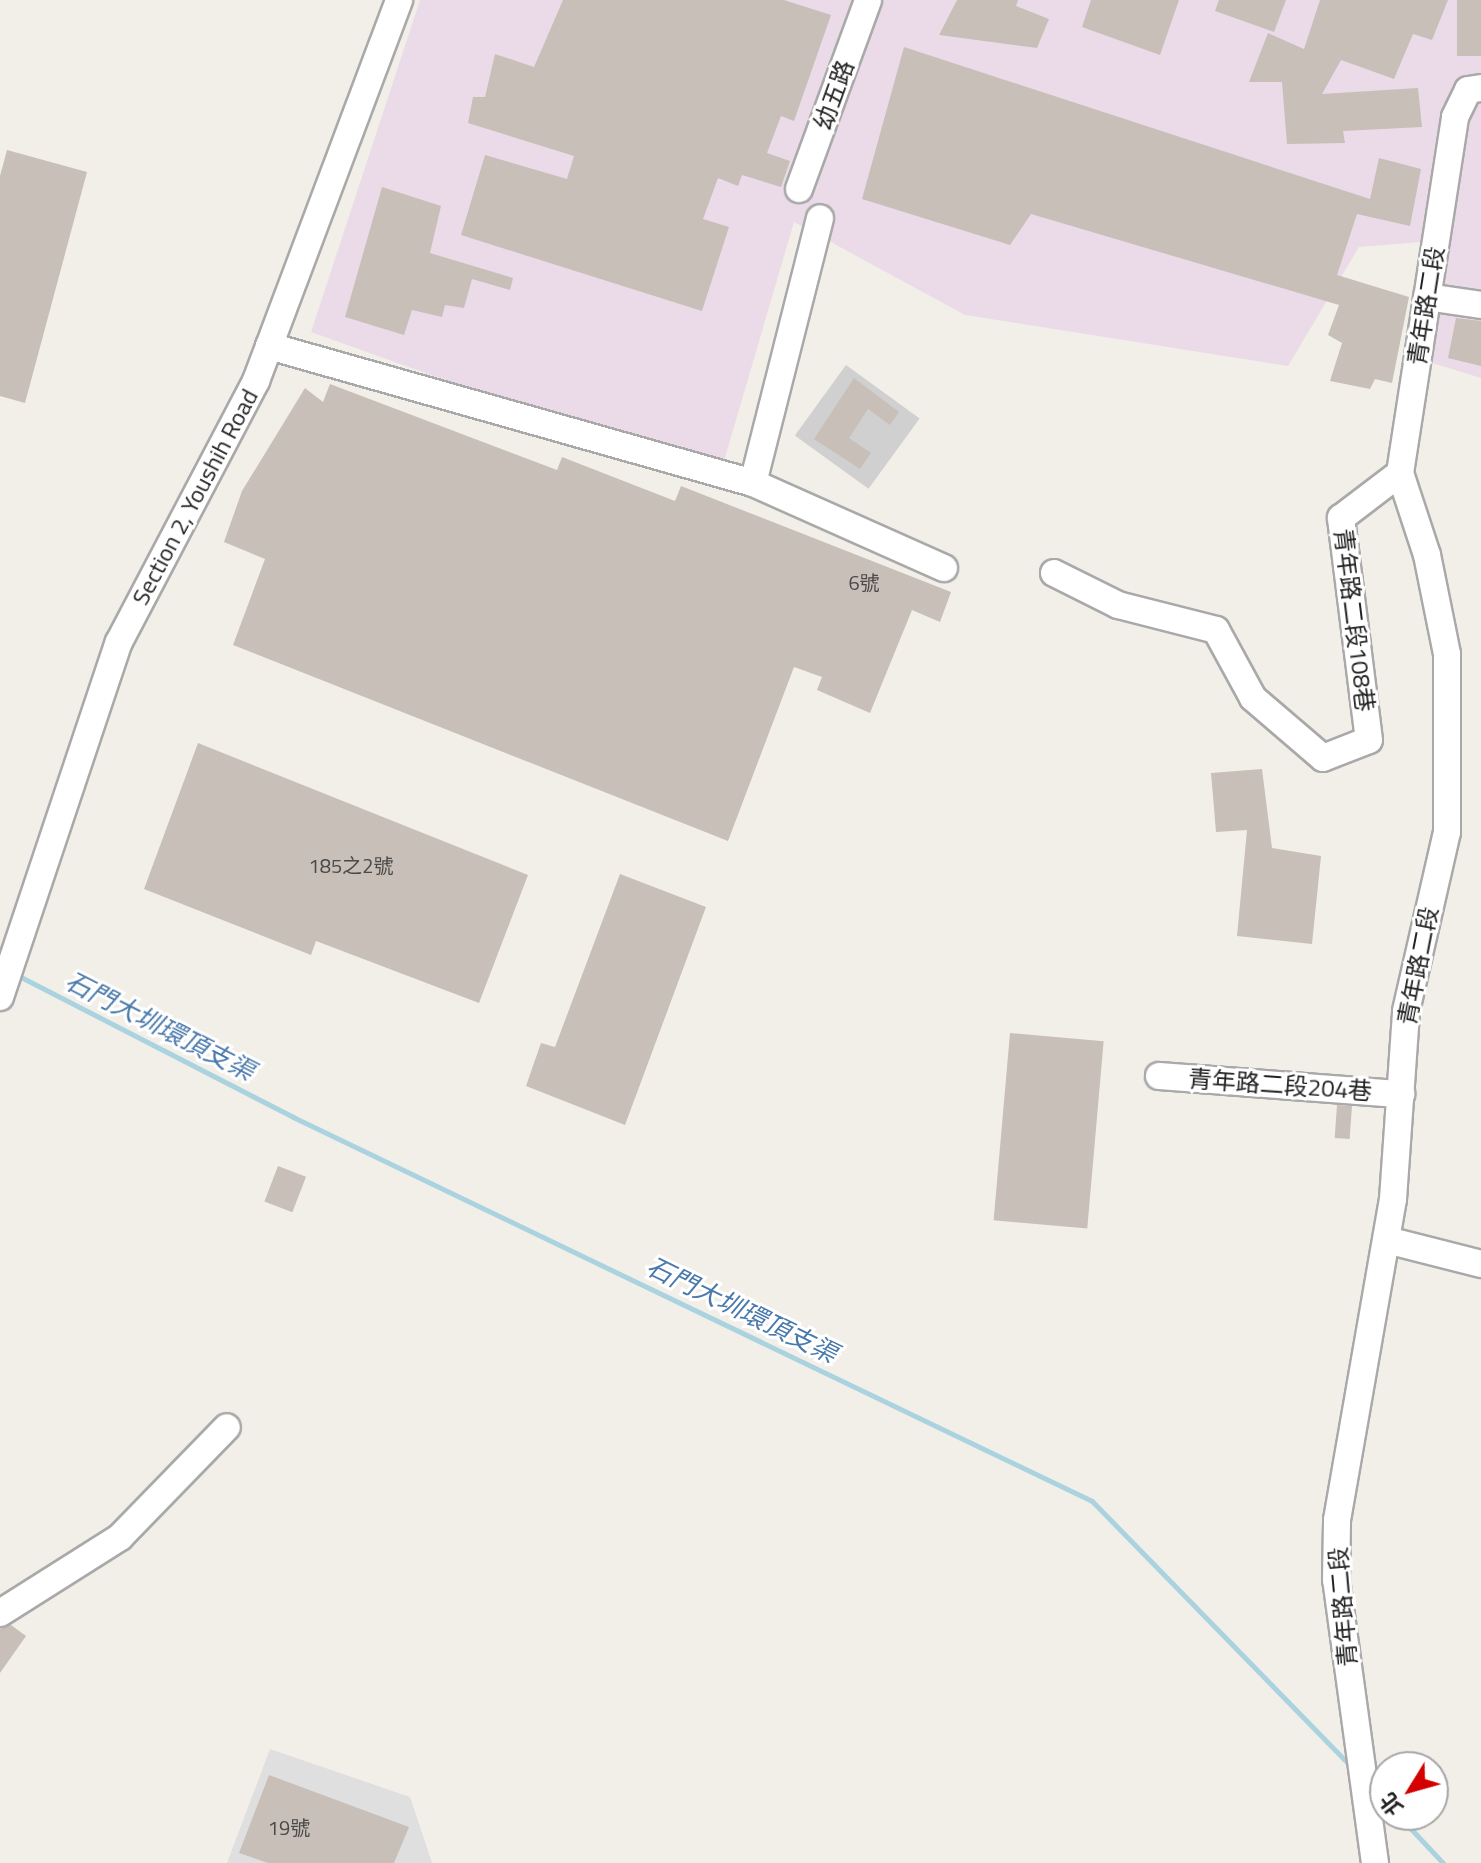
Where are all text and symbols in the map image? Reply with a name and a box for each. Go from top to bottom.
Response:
street label: 幼五路 [808,56,860,134]
street label: 青年路二段 [1402,244,1450,368]
street label: Section 2, Youshih Road [126,384,264,610]
street label: 青年路二段108巷 [1328,527,1380,713]
house number: 6號 [848,570,880,594]
house number: 185之2號 [309,853,393,877]
street label: 青年路二段 [1392,904,1444,1028]
water label: 石門大圳環頂支渠 [60,965,260,1087]
street label: 青年路二段204巷 [1187,1064,1373,1106]
water label: 石門大圳環頂支渠 [642,1250,842,1370]
street label: 青年路二段 [1323,1546,1363,1668]
north arrow [1369,1751,1449,1831]
text: 北 [1371,1785,1412,1823]
house number: 19號 [268,1815,310,1839]

